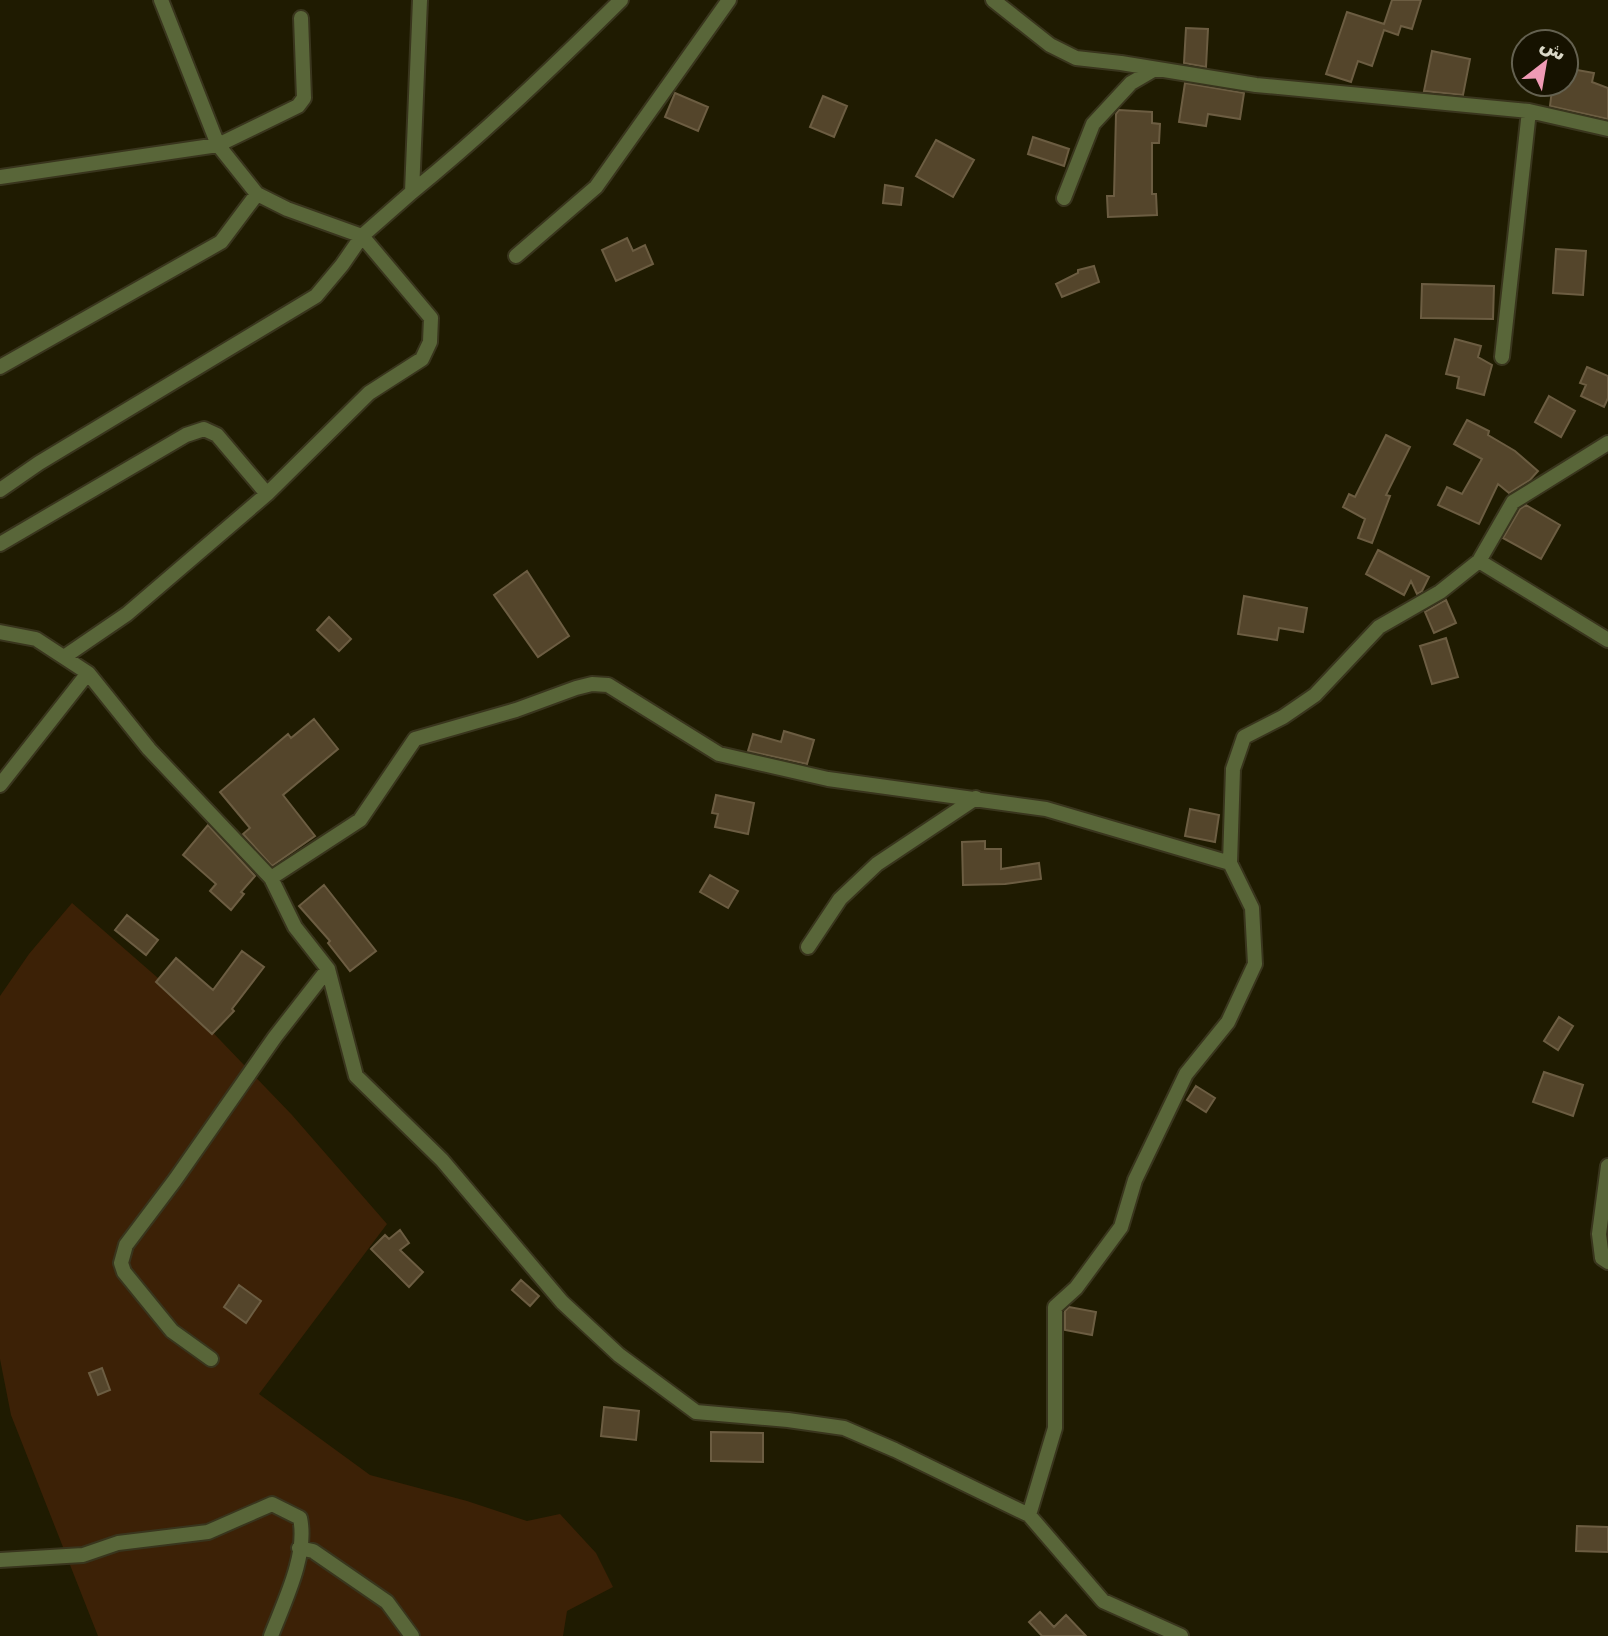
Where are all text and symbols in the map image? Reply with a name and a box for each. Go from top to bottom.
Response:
north arrow [1510,28,1580,98]
text: ش [1536,32,1571,65]

